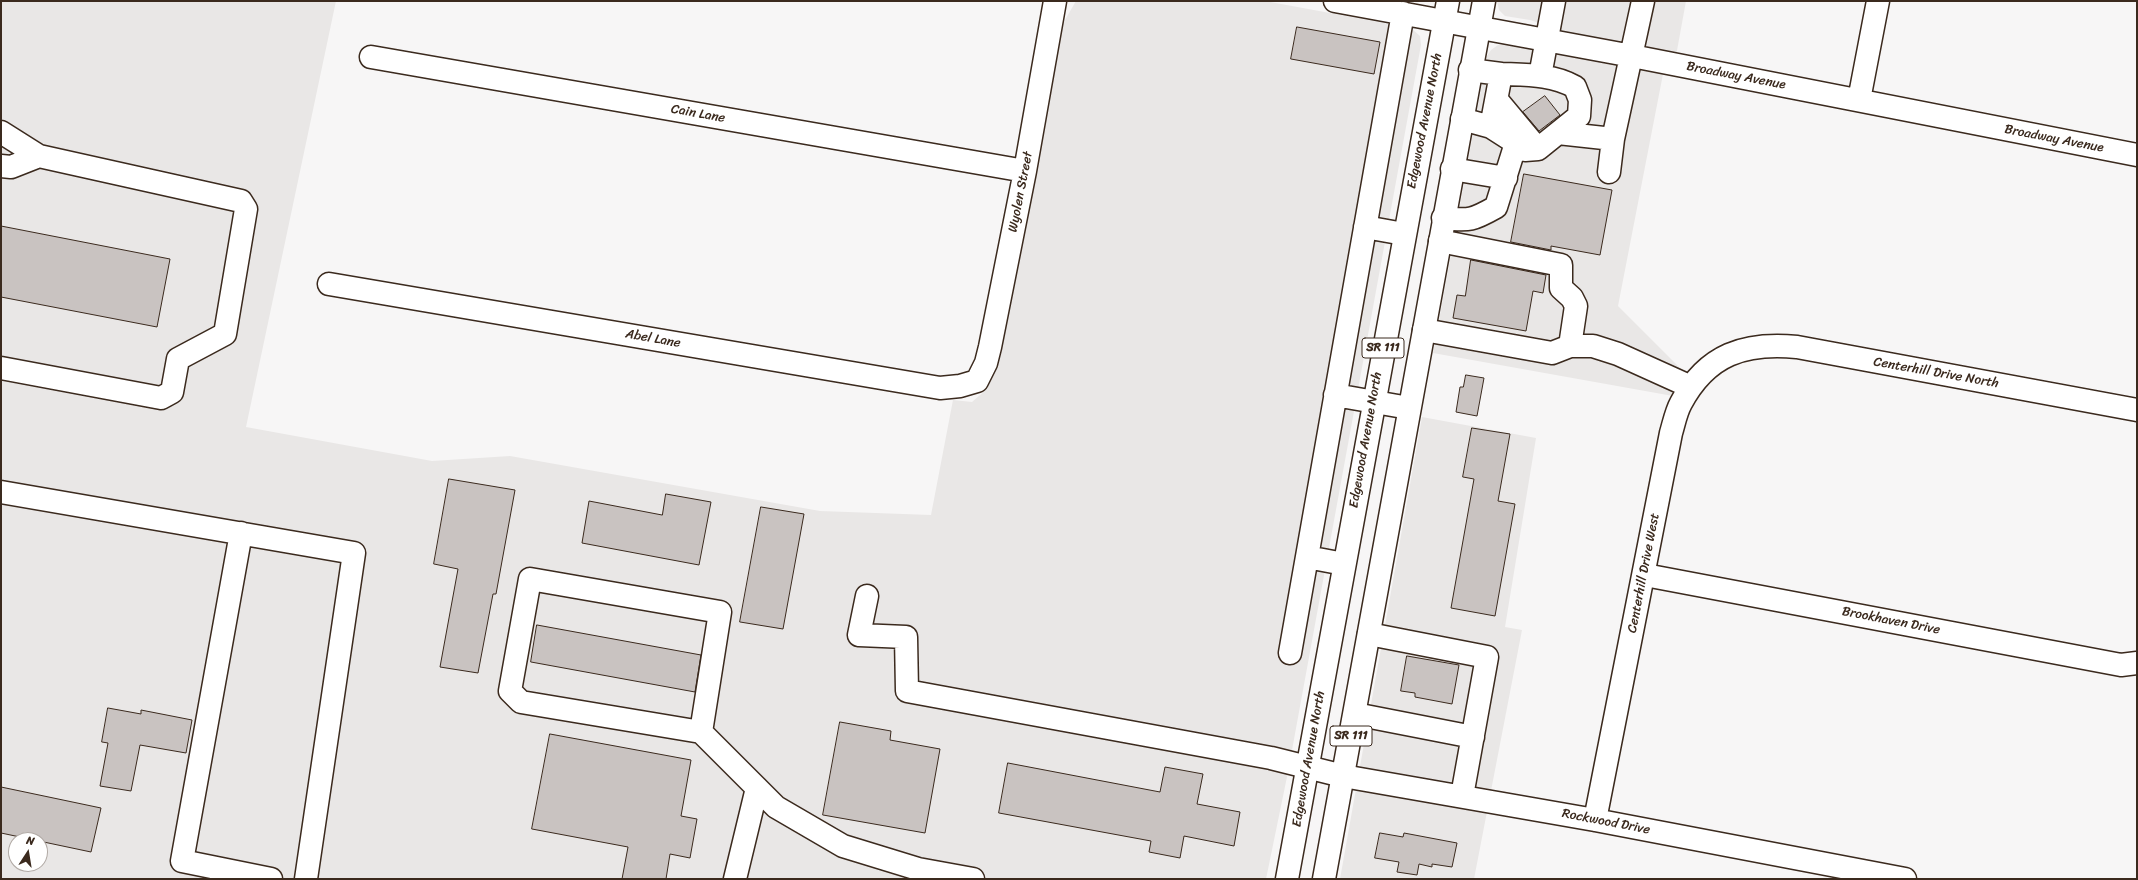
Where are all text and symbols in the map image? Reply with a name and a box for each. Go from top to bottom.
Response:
street label: Edgewood Avenue North [1404,52,1446,190]
street label: Broadway Avenue [1685,59,1787,93]
street label: Cain Lane [670,102,726,126]
street label: Broadway Avenue [2003,122,2105,156]
street label: Wyolen Street [1006,150,1036,234]
street label: Abel Lane [624,326,682,352]
road number: SR 111 [1362,338,1404,358]
street label: Centerhill Drive North [1872,354,2000,392]
street label: Edgewood Avenue North [1346,371,1386,509]
street label: Centerhill Drive West [1625,512,1663,634]
street label: Brookhaven Drive [1841,604,1941,638]
street label: Edgewood Avenue North [1289,690,1329,828]
road number: SR 111 [1330,726,1372,746]
street label: Rockwood Drive [1561,806,1651,838]
text: N [25,831,36,851]
north arrow [8,832,48,872]

